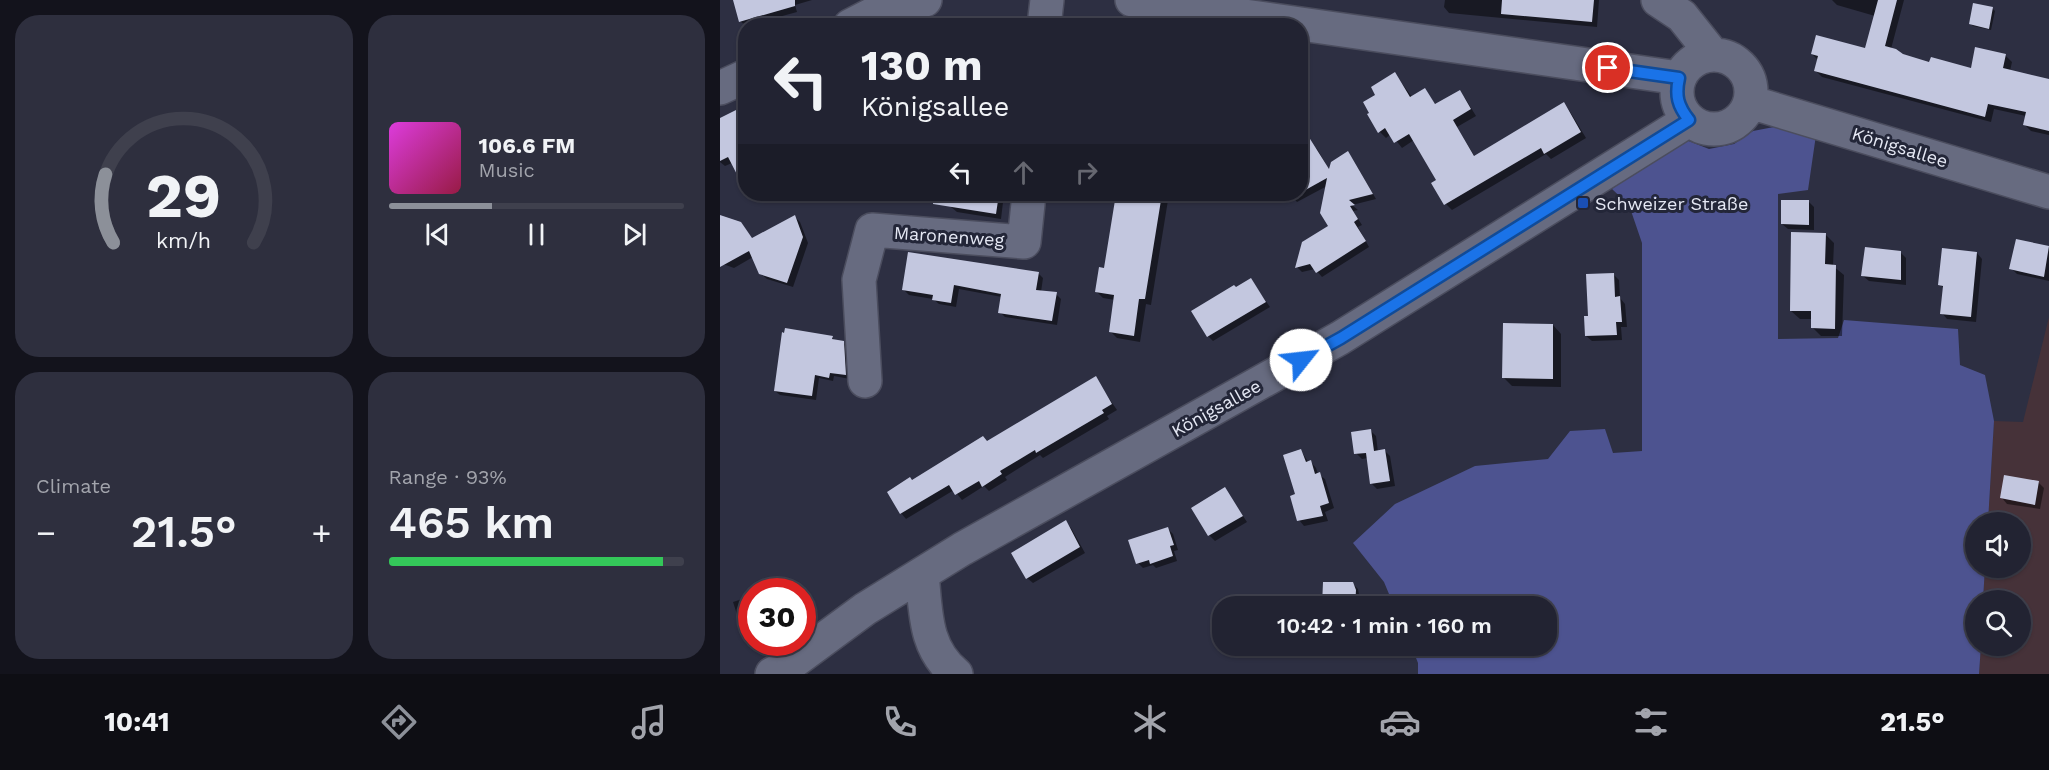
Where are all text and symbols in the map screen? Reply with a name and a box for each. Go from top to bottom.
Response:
text: 130 m [861,41,983,90]
icon: left [762,42,840,120]
pin [1582,42,1633,93]
icon: arrive [1591,51,1624,84]
text: Königsallee [861,91,1009,123]
street label: Königsallee [1850,123,1950,171]
text: 106.6 FM [479,133,575,158]
icon: left [944,156,977,189]
icon: ahead [1007,156,1040,189]
icon: right [1070,156,1103,189]
text: Music [479,158,535,182]
text: 29 [146,159,222,232]
place label: Schweizer Straße [1595,193,1748,214]
marker: Schweizer Straße [1576,196,1590,210]
icon: previous [421,218,454,251]
icon: pause [520,218,553,251]
icon: next [618,218,651,251]
street label: Maronenweg [893,222,1005,250]
text: km/h [156,229,211,254]
position arrow [1269,328,1333,392]
street label: Königsallee [1168,375,1264,441]
text: Range · 93% [389,465,507,489]
text: Climate [36,474,111,498]
text: 465 km [389,496,554,549]
text: 21.5° [131,505,237,558]
map controls [1965,512,2031,656]
button: sound [1965,512,2031,578]
text: − [36,513,56,552]
text: + [312,513,332,552]
speed limit sign: 30 [738,578,816,656]
button: search [1965,590,2031,656]
text: 10:42 · 1 min · 160 m [1277,613,1492,638]
icon: directions [378,701,420,743]
icon: music [628,701,670,743]
icon: phone [879,701,921,743]
icon: climate [1129,701,1171,743]
icon: car [1379,701,1421,743]
icon: filters [1630,701,1672,743]
text: 10:41 [104,706,170,738]
text: 21.5° [1880,706,1945,738]

